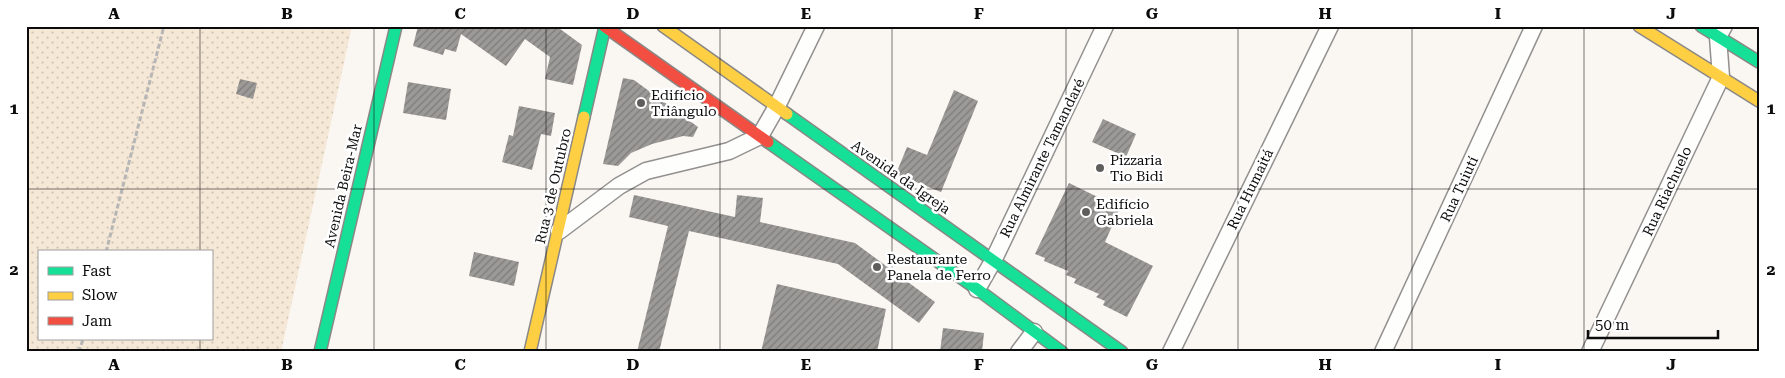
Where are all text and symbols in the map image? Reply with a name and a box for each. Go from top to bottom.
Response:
text: A [108,4,120,23]
text: B [281,4,293,23]
text: C [454,4,466,23]
text: D [627,4,640,23]
text: E [801,4,811,23]
text: F [974,4,984,23]
text: G [1146,4,1159,23]
text: H [1318,4,1332,23]
text: I [1495,4,1501,23]
text: J [1666,4,1676,23]
street label: Rua Almirante Tamandaré [997,76,1088,240]
place label: Edifício Triângulo [651,87,717,119]
marker: Edifício Triângulo [635,97,647,109]
text: 1 [10,99,19,118]
text: 1 [1767,99,1776,118]
street label: Avenida Beira-Mar [321,123,365,249]
street label: Rua 3 de Outubro [532,127,574,245]
street label: Avenida da Igreja [849,137,954,217]
street label: Rua Riachuelo [1639,144,1695,238]
street label: Rua Humaitá [1224,146,1276,232]
place label: Pizzaria Tio Bidi [1110,152,1164,184]
street label: Rua Tuiutí [1437,153,1481,224]
marker: Pizzaria Tio Bidi [1094,162,1106,174]
place label: Edifício Gabriela [1096,196,1154,228]
marker: Edifício Gabriela [1080,206,1092,218]
legend [38,250,212,340]
place label: Restaurante Panela de Ferro [887,251,991,283]
text: 2 [10,260,19,279]
text: 2 [1767,260,1776,279]
marker: Restaurante Panela de Ferro [871,261,883,273]
text: Fast [82,262,112,280]
text: Slow [82,286,118,304]
scale bar [1588,308,1718,340]
text: Jam [82,312,112,330]
text: 50 m [1595,316,1630,334]
text: A [108,355,120,374]
text: B [281,355,293,374]
text: C [454,355,466,374]
text: D [627,355,640,374]
text: E [801,355,811,374]
text: F [974,355,984,374]
text: G [1146,355,1159,374]
text: H [1318,355,1332,374]
text: I [1495,355,1501,374]
text: J [1666,355,1676,374]

